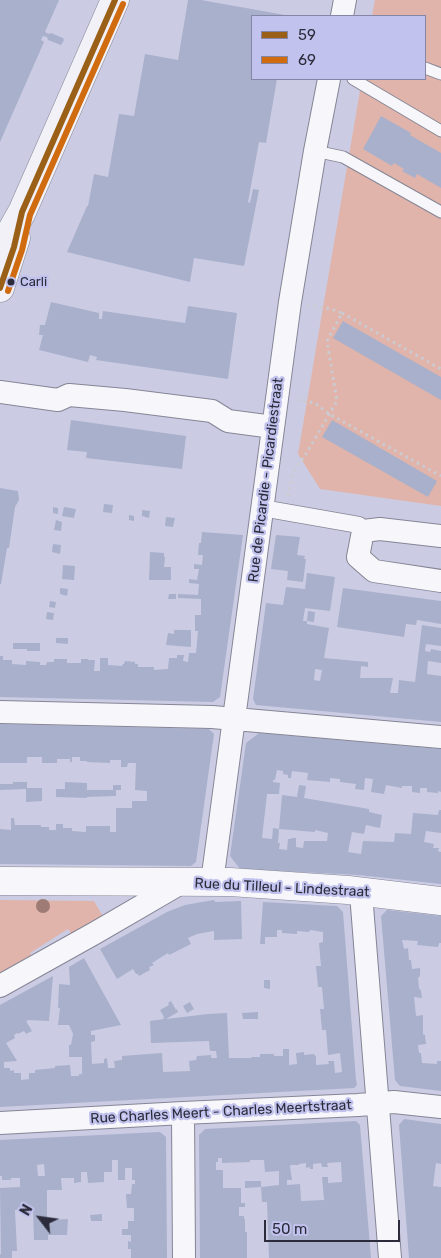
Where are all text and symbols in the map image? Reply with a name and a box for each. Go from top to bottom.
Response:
legend [251,15,426,80]
text: 59 [298,26,316,44]
text: 69 [298,51,316,69]
place label: Carli [20,274,47,290]
marker: Carli [6,277,16,287]
street label: Rue de Picardie - Picardiestraat [245,377,287,583]
street label: Rue du Tilleul - Lindestraat [194,875,370,901]
street label: Rue Charles Meert - Charles Meertstraat [90,1097,352,1127]
north arrow [15,1193,65,1243]
text: N [17,1202,36,1219]
scale bar [266,1210,402,1242]
text: 50 m [272,1220,307,1238]

